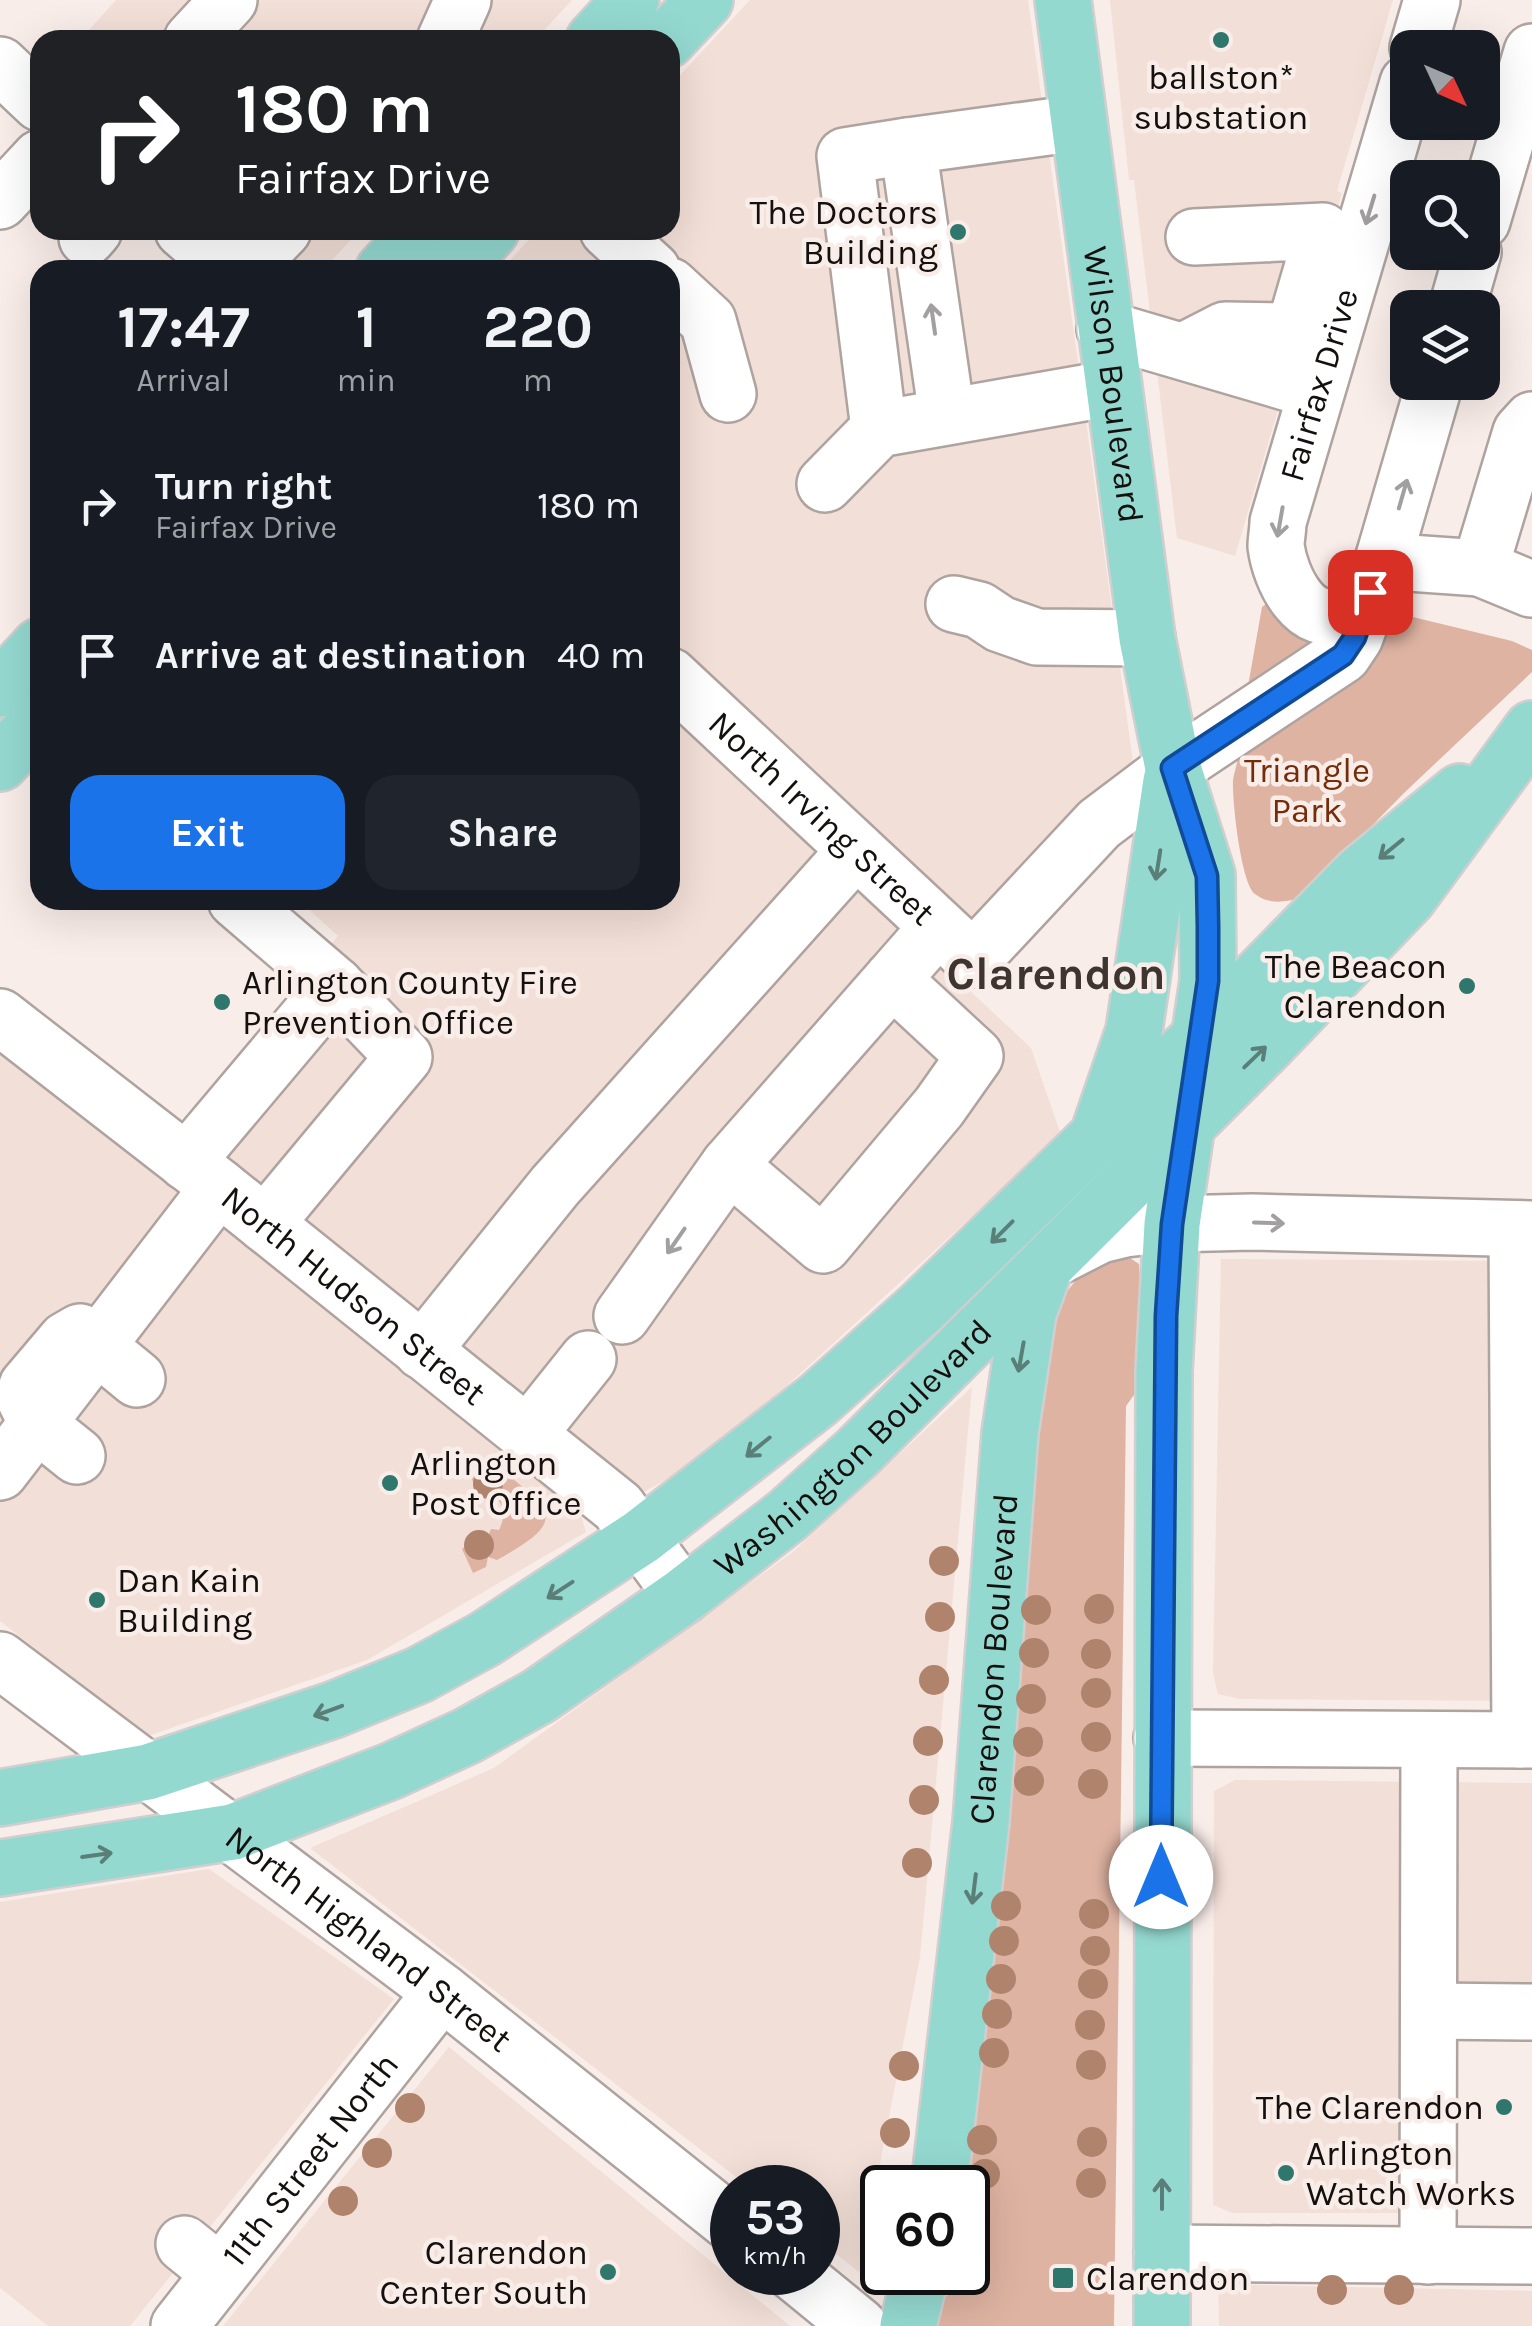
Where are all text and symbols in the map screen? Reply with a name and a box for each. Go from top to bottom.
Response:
marker: ballston* substation [1210,29,1232,51]
north arrow [1390,30,1500,140]
map controls [1390,30,1500,400]
place label: ballston* substation [1134,57,1308,138]
text: 180 m [235,68,434,150]
icon: right [70,70,200,200]
text: Fairfax Drive [235,152,491,204]
button: search [1390,160,1500,270]
place label: The Doctors Building [749,192,938,273]
one-way arrow [1360,194,1378,225]
marker: The Doctors Building [947,221,969,243]
street label: Wilson Boulevard [1075,244,1152,526]
street label: Fairfax Drive [1271,284,1367,486]
button: layers [1390,290,1500,400]
text: 17:47 [117,292,250,362]
text: 1 [355,292,377,362]
text: 220 [482,292,593,362]
one-way arrow [923,304,941,336]
text: Arrival [137,362,230,399]
text: min [337,362,396,399]
text: m [523,362,553,399]
text: Turn right [155,464,332,509]
icon: right [70,478,125,533]
one-way arrow [1395,479,1413,510]
text: 180 m [537,483,640,528]
one-way arrow [1270,505,1289,538]
text: Fairfax Drive [155,509,337,546]
pin [1328,550,1413,635]
icon: arrive [1343,565,1398,620]
icon: arrive [70,628,125,683]
text: Arrive at destination [155,633,527,678]
text: 40 m [557,633,645,678]
street label: North Irving Street [701,703,944,933]
park label: Triangle Park [1244,750,1370,831]
button: Exit [70,775,345,890]
button: Share [365,775,640,890]
one-way arrow [1378,837,1404,859]
one-way arrow [1148,848,1167,880]
place label: The Beacon Clarendon [1265,946,1447,1027]
district label: Clarendon [946,948,1166,1000]
place label: Arlington County Fire Prevention Office [242,962,578,1043]
marker: The Beacon Clarendon [1456,975,1478,997]
marker: Arlington County Fire Prevention Office [211,991,233,1013]
one-way arrow [1242,1045,1266,1069]
street label: North Hudson Street [213,1177,494,1413]
one-way arrow [1253,1213,1285,1232]
one-way arrow [990,1220,1014,1244]
one-way arrow [666,1226,687,1254]
street label: Washington Boulevard [706,1311,1000,1585]
one-way arrow [1011,1340,1030,1372]
one-way arrow [745,1436,772,1457]
place label: Arlington Post Office [410,1443,581,1524]
marker: Arlington Post Office [379,1472,401,1494]
street label: Clarendon Boulevard [960,1492,1026,1826]
place label: Dan Kain Building [117,1560,261,1641]
one-way arrow [546,1580,574,1601]
marker: Dan Kain Building [86,1589,108,1611]
one-way arrow [314,1703,345,1721]
street label: North Highland Street [218,1816,520,2060]
position arrow [1109,1825,1213,1929]
one-way arrow [80,1845,112,1863]
one-way arrow [964,1873,983,1905]
street label: 11th Street North [214,2045,407,2274]
place label: The Clarendon [1256,2087,1484,2128]
marker: The Clarendon [1493,2096,1515,2118]
place label: Arlington Watch Works [1306,2133,1516,2214]
marker: Arlington Watch Works [1275,2162,1297,2184]
speed limit sign: 60 [860,2165,990,2295]
one-way arrow [1152,2178,1172,2210]
text: 53 [745,2188,805,2247]
place label: Clarendon Center South [380,2232,588,2313]
text: km/h [743,2241,807,2270]
place label: Clarendon [1086,2258,1249,2299]
marker: Clarendon Center South [597,2261,619,2283]
marker: Clarendon [1050,2265,1076,2291]

